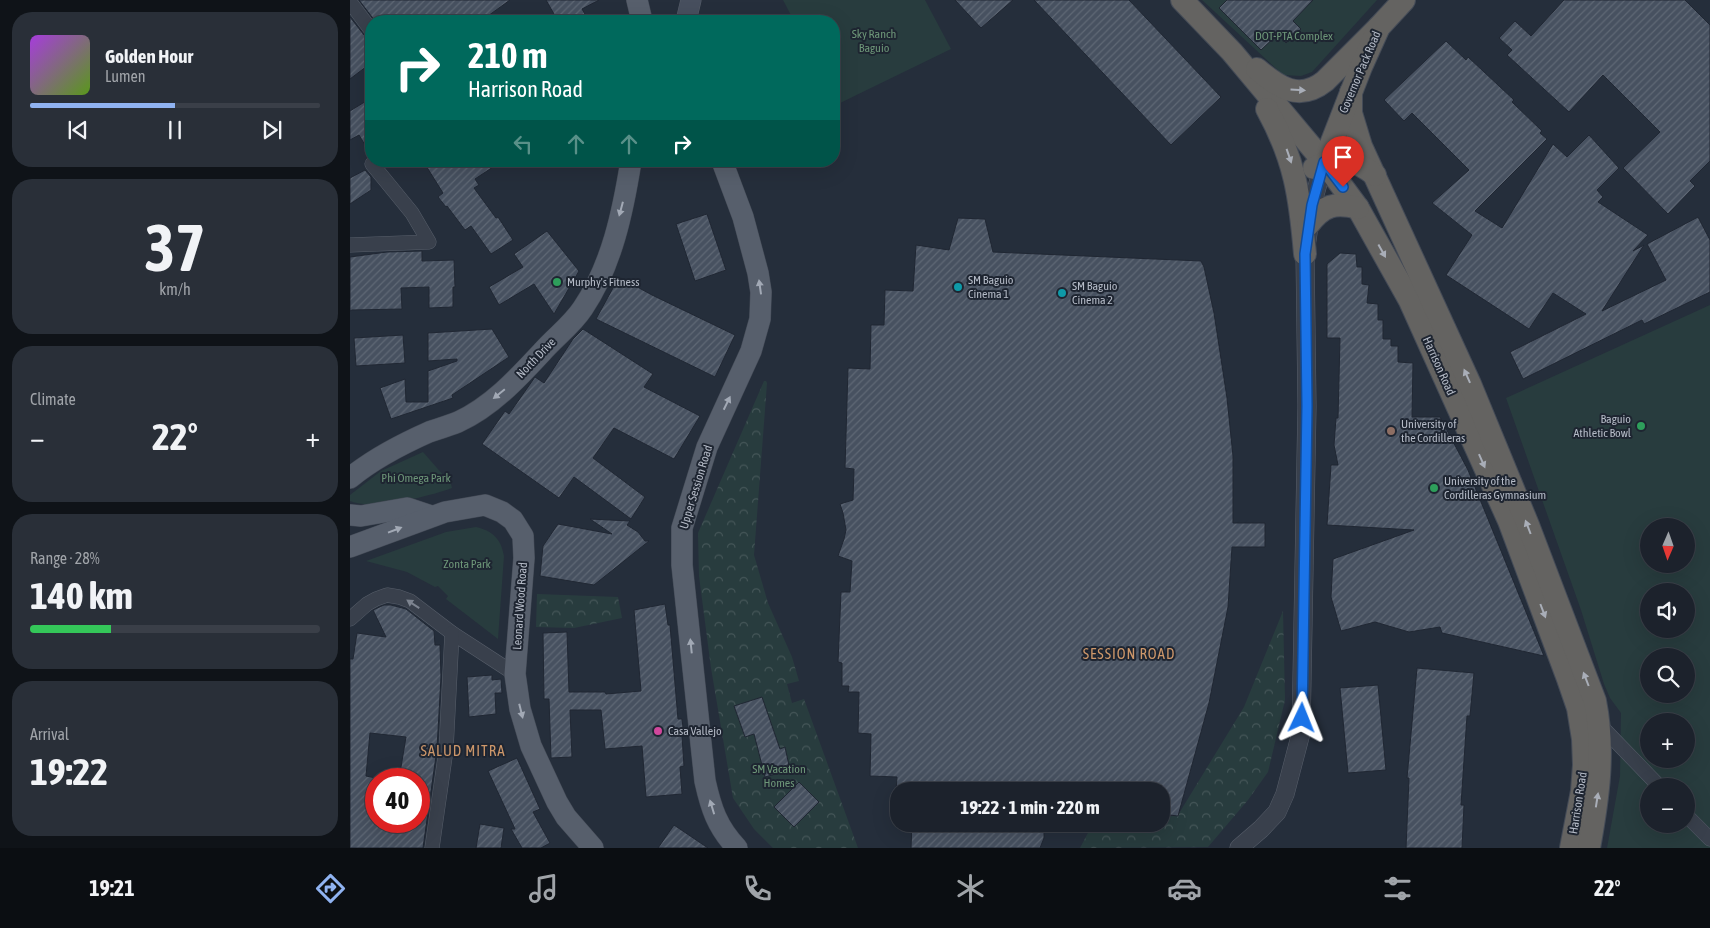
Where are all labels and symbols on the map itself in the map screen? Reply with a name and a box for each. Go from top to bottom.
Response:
park label: Sky Ranch Baguio [852,27,896,55]
park label: DOT-PTA Complex [1255,29,1333,43]
street label: Governor Pack Road [1336,29,1384,115]
one-way arrow [1290,87,1306,95]
pin [1322,136,1364,187]
one-way arrow [1286,149,1293,164]
one-way arrow [617,201,625,216]
one-way arrow [1378,243,1386,258]
place label: SM Baguio Cinema 1 [968,273,1014,301]
place label: Murphy's Fitness [567,275,639,289]
marker: Murphy's Fitness [551,276,563,288]
one-way arrow [756,278,764,294]
place label: SM Baguio Cinema 2 [1072,279,1118,307]
marker: SM Baguio Cinema 1 [952,281,964,293]
marker: SM Baguio Cinema 2 [1056,287,1068,299]
street label: North Drive [513,335,559,381]
street label: Harrison Road [1420,335,1458,397]
one-way arrow [1462,369,1470,383]
one-way arrow [493,388,506,399]
one-way arrow [723,395,731,410]
place label: Baguio Athletic Bowl [1573,412,1632,440]
place label: University of the Cordilleras [1401,417,1465,445]
marker: Baguio Athletic Bowl [1635,420,1647,432]
marker: University of the Cordilleras [1385,425,1397,437]
street label: Upper Session Road [677,443,715,531]
one-way arrow [1478,454,1486,468]
park label: Phi Omega Park [381,471,451,485]
place label: University of the Cordilleras Gymnasium [1444,474,1546,502]
marker: University of the Cordilleras Gymnasium [1428,482,1440,494]
north arrow [1640,518,1695,572]
one-way arrow [1524,519,1532,534]
one-way arrow [388,526,403,533]
park label: Zonta Park [443,557,492,571]
street label: Leonard Wood Road [510,562,530,650]
one-way arrow [407,599,420,609]
one-way arrow [1539,604,1547,619]
one-way arrow [687,638,695,654]
district label: SESSION ROAD [1083,645,1175,662]
one-way arrow [1582,671,1589,686]
position arrow [1275,691,1327,743]
one-way arrow [517,704,525,719]
place label: Casa Vallejo [668,724,722,738]
marker: Casa Vallejo [652,725,664,737]
district label: SALUD MITRA [420,742,506,759]
park label: SM Vacation Homes [752,762,806,790]
speed limit sign: 40 [365,768,430,833]
street label: Harrison Road [1566,771,1590,835]
one-way arrow [1593,792,1601,808]
one-way arrow [707,799,715,814]

